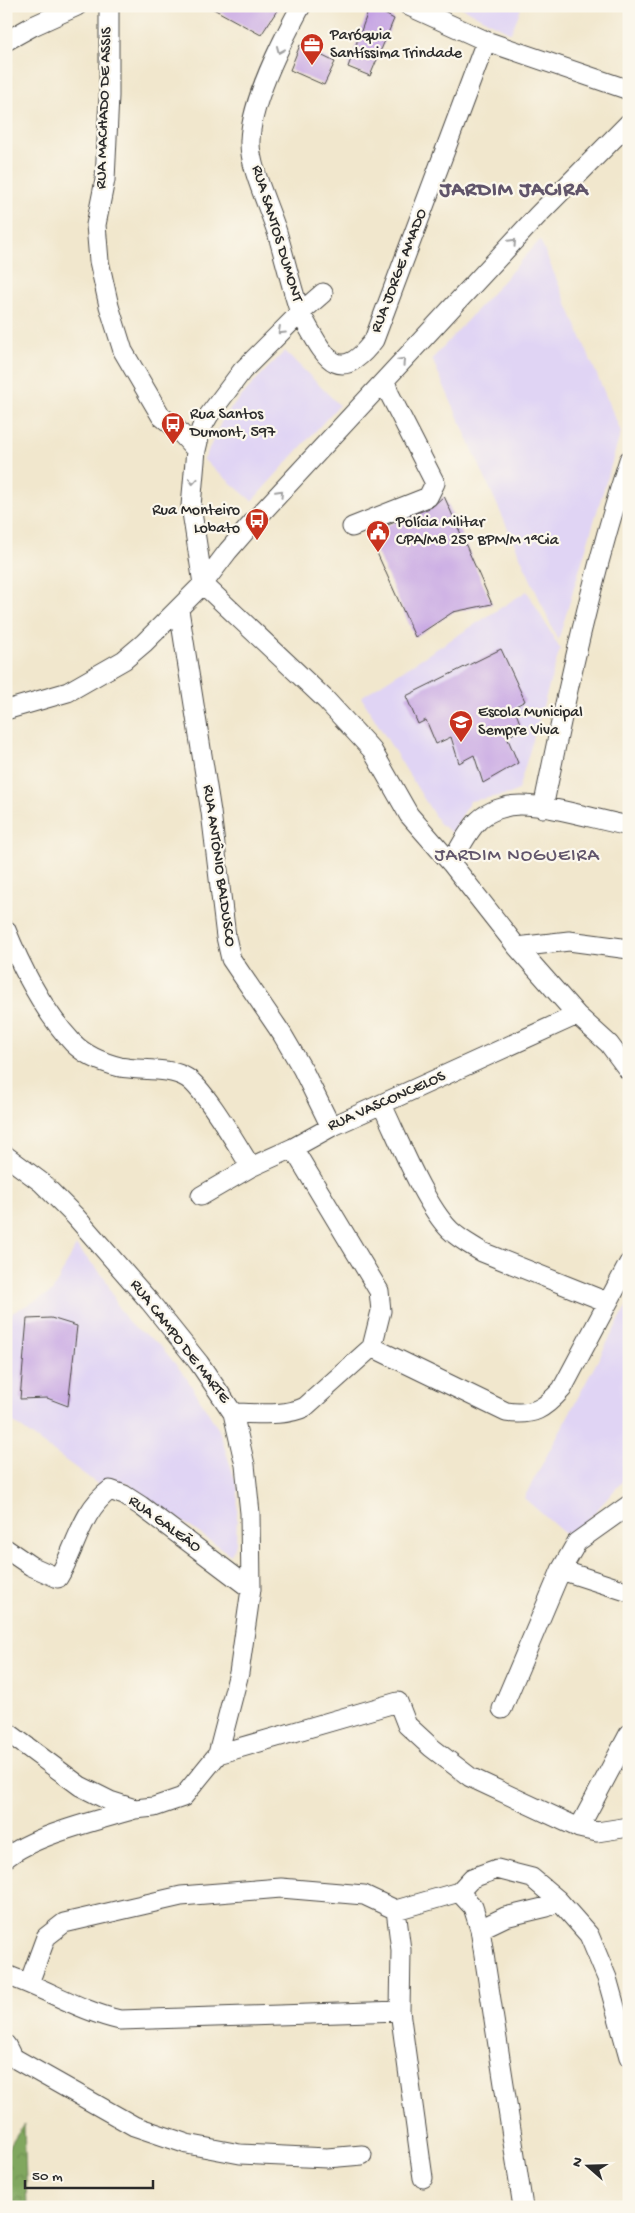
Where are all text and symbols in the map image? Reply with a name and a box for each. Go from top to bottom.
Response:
street label: RUA MACHADO DE ASSIS [93,26,117,189]
place label: Paróquia Santíssima Trindade [329,27,463,64]
office icon: Paróquia Santíssima Trindade [299,32,325,66]
one-way arrow [275,45,286,54]
street label: RUA SANTOS DUMONT [246,163,306,306]
district label: JARDIM JACIRA [438,179,589,204]
street label: RUA JORGE AMADO [368,206,433,336]
one-way arrow [507,239,516,248]
one-way arrow [278,325,287,334]
one-way arrow [396,358,405,367]
place label: Rua Santos Dumont, 597 [189,406,276,443]
bus stop icon: Rua Santos Dumont, 597 [160,411,186,445]
one-way arrow [188,477,199,485]
one-way arrow [274,490,283,499]
place label: Rua Monteiro Lobato [152,502,240,539]
bus stop icon: Rua Monteiro Lobato [244,507,270,541]
place label: Polícia Militar CPA/M8 25º BPM/M 1ªCia [395,514,560,551]
public building icon: Polícia Militar CPA/M8 25º BPM/M 1ªCia [365,519,391,553]
place label: Escola Municipal Sempre Viva [478,704,583,741]
school or university icon: Escola Municipal Sempre Viva [448,709,474,743]
street label: RUA ANTÔNIO BALDUSCO [197,784,239,948]
district label: JARDIM NOGUEIRA [434,845,600,868]
street label: RUA VASCONCELOS [325,1067,449,1136]
street label: RUA CAMPO DE MARTE [125,1276,234,1408]
street label: RUA GALEÃO [124,1491,205,1558]
north arrow [562,2140,612,2190]
text: N [569,2155,588,2170]
scale bar [25,2158,152,2190]
text: 50 m [32,2168,63,2186]

